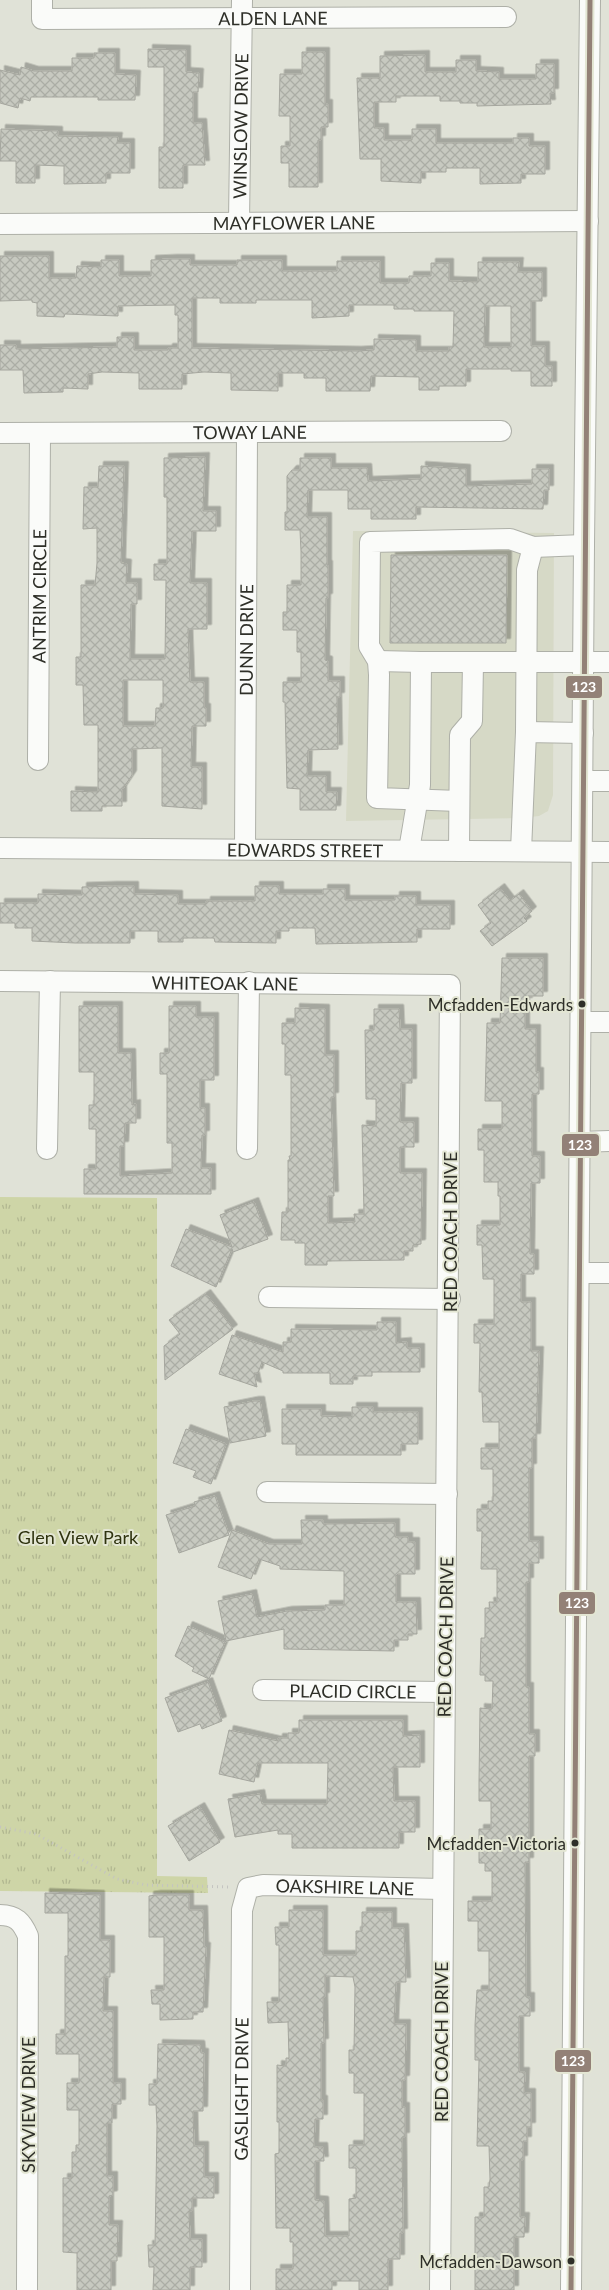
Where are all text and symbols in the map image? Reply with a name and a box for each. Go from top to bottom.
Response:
street label: ALDEN LANE [218,7,328,29]
street label: WINSLOW DRIVE [228,53,252,199]
street label: MAYFLOWER LANE [213,211,375,234]
street label: TOWAY LANE [193,421,307,443]
street label: ANTRIM CIRCLE [28,529,50,663]
street label: DUNN DRIVE [235,584,257,696]
line badge: 123 [565,675,603,699]
text: 123 [572,678,596,695]
street label: EDWARDS STREET [227,838,384,862]
street label: WHITEOAK LANE [152,971,298,995]
place label: Mcfadden-Edwards [428,994,573,1015]
marker: Mcfadden-Edwards [577,999,587,1009]
line badge: 123 [561,1133,600,1157]
text: 123 [568,1136,592,1153]
street label: RED COACH DRIVE [439,1152,461,1312]
park label: Glen View Park [18,1526,139,1548]
street label: RED COACH DRIVE [433,1557,457,1717]
line badge: 123 [558,1591,596,1615]
text: 123 [565,1594,589,1611]
street label: PLACID CIRCLE [289,1679,417,1703]
place label: Mcfadden-Victoria [427,1833,566,1854]
marker: Mcfadden-Victoria [570,1838,580,1848]
street label: OAKSHIRE LANE [275,1874,414,1899]
street label: RED COACH DRIVE [430,1962,452,2122]
street label: GASLIGHT DRIVE [230,2017,252,2161]
street label: SKYVIEW DRIVE [17,2037,39,2173]
line badge: 123 [554,2049,592,2073]
text: 123 [561,2052,585,2069]
place label: Mcfadden-Dawson [419,2251,562,2272]
marker: Mcfadden-Dawson [566,2256,576,2266]

